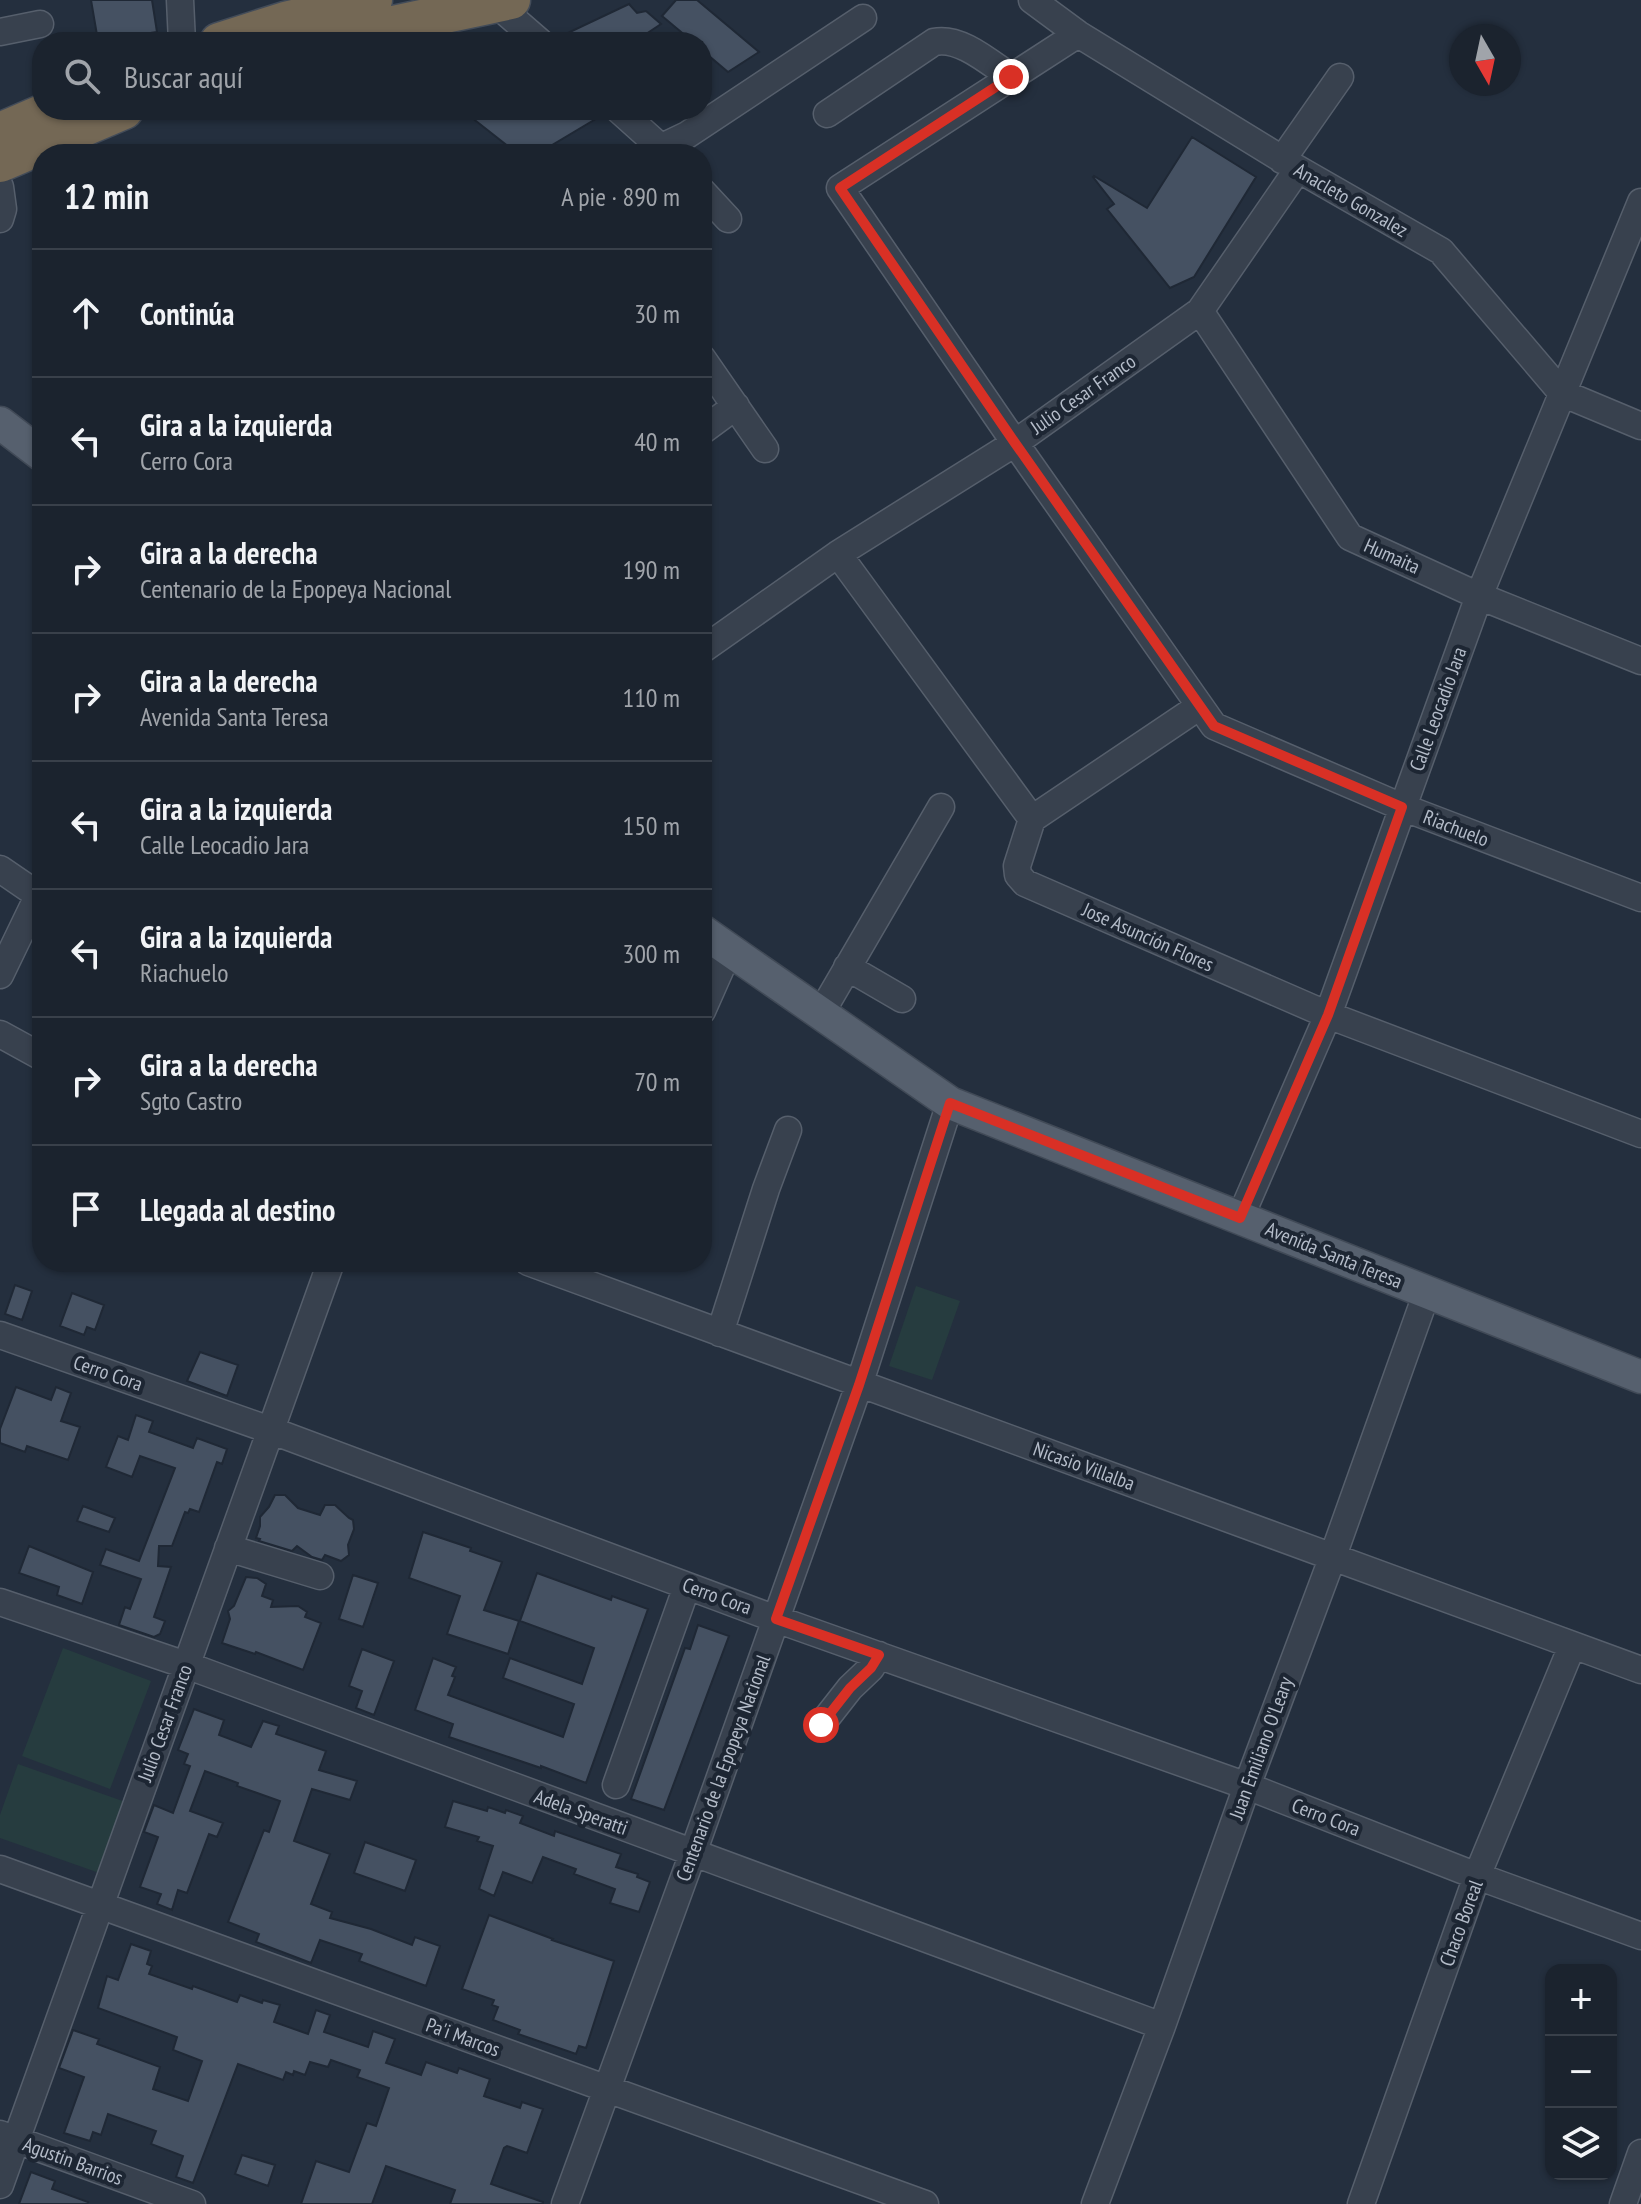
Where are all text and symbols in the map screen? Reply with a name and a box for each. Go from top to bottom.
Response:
north arrow [1449,24,1521,96]
search box [32,32,712,120]
icon: search [60,54,104,98]
text: Buscar aquí [124,57,243,96]
route end [993,59,1029,95]
street label: Anacleto Gonzalez [1290,157,1412,243]
text: 12 min [64,174,149,218]
text: A pie · 890 m [561,180,680,213]
icon: ahead [64,291,108,335]
text: Continúa [140,294,234,333]
text: 30 m [634,297,680,330]
street label: Julio Cesar Franco [1024,348,1141,440]
text: Gira a la izquierda [140,405,332,444]
icon: left [64,419,108,463]
text: 40 m [634,425,680,458]
text: Cerro Cora [140,444,233,477]
street label: Humaita [1360,532,1424,580]
text: Gira a la derecha [140,533,318,572]
icon: right [64,547,108,591]
text: 190 m [622,553,680,586]
text: Centenario de la Epopeya Nacional [140,572,451,605]
street label: Calle Leocadio Jara [1404,643,1472,775]
text: Gira a la derecha [140,661,318,700]
icon: right [64,675,108,719]
text: 110 m [622,681,680,714]
text: Avenida Santa Teresa [140,700,329,733]
text: Gira a la izquierda [140,789,332,828]
icon: left [64,803,108,847]
street label: Riachuelo [1420,804,1492,852]
text: 150 m [622,809,680,842]
text: Calle Leocadio Jara [140,828,309,861]
street label: Jose Asunción Flores [1077,896,1218,978]
text: Gira a la izquierda [140,917,332,956]
icon: left [64,931,108,975]
text: 300 m [622,937,680,970]
text: Riachuelo [140,956,229,989]
text: Gira a la derecha [140,1045,318,1084]
icon: right [64,1059,108,1103]
text: 70 m [634,1065,680,1098]
text: Sgto Castro [140,1084,242,1117]
icon: arrive [64,1187,108,1231]
text: Llegada al destino [140,1190,335,1229]
street label: Avenida Santa Teresa [1262,1216,1406,1294]
street label: Cerro Cora [70,1349,146,1397]
street label: Nicasio Villalba [1030,1436,1138,1496]
street label: Cerro Cora [679,1572,755,1620]
street label: Centenario de la Epopeya Nacional [670,1651,776,1885]
street label: Julio Cesar Franco [131,1661,198,1786]
street label: Juan Emiliano O'Leary [1223,1673,1299,1824]
route start [803,1707,839,1743]
street label: Adela Speratti [531,1783,631,1841]
street label: Cerro Cora [1288,1792,1364,1842]
street label: Chaco Boreal [1433,1876,1489,1970]
map controls [1545,1964,1617,2180]
button: + [1545,1964,1617,2036]
street label: Pa'i Marcos [422,2012,504,2062]
button: − [1545,2036,1617,2108]
button: layers [1545,2108,1617,2180]
street label: Agustin Barrios [20,2131,127,2191]

